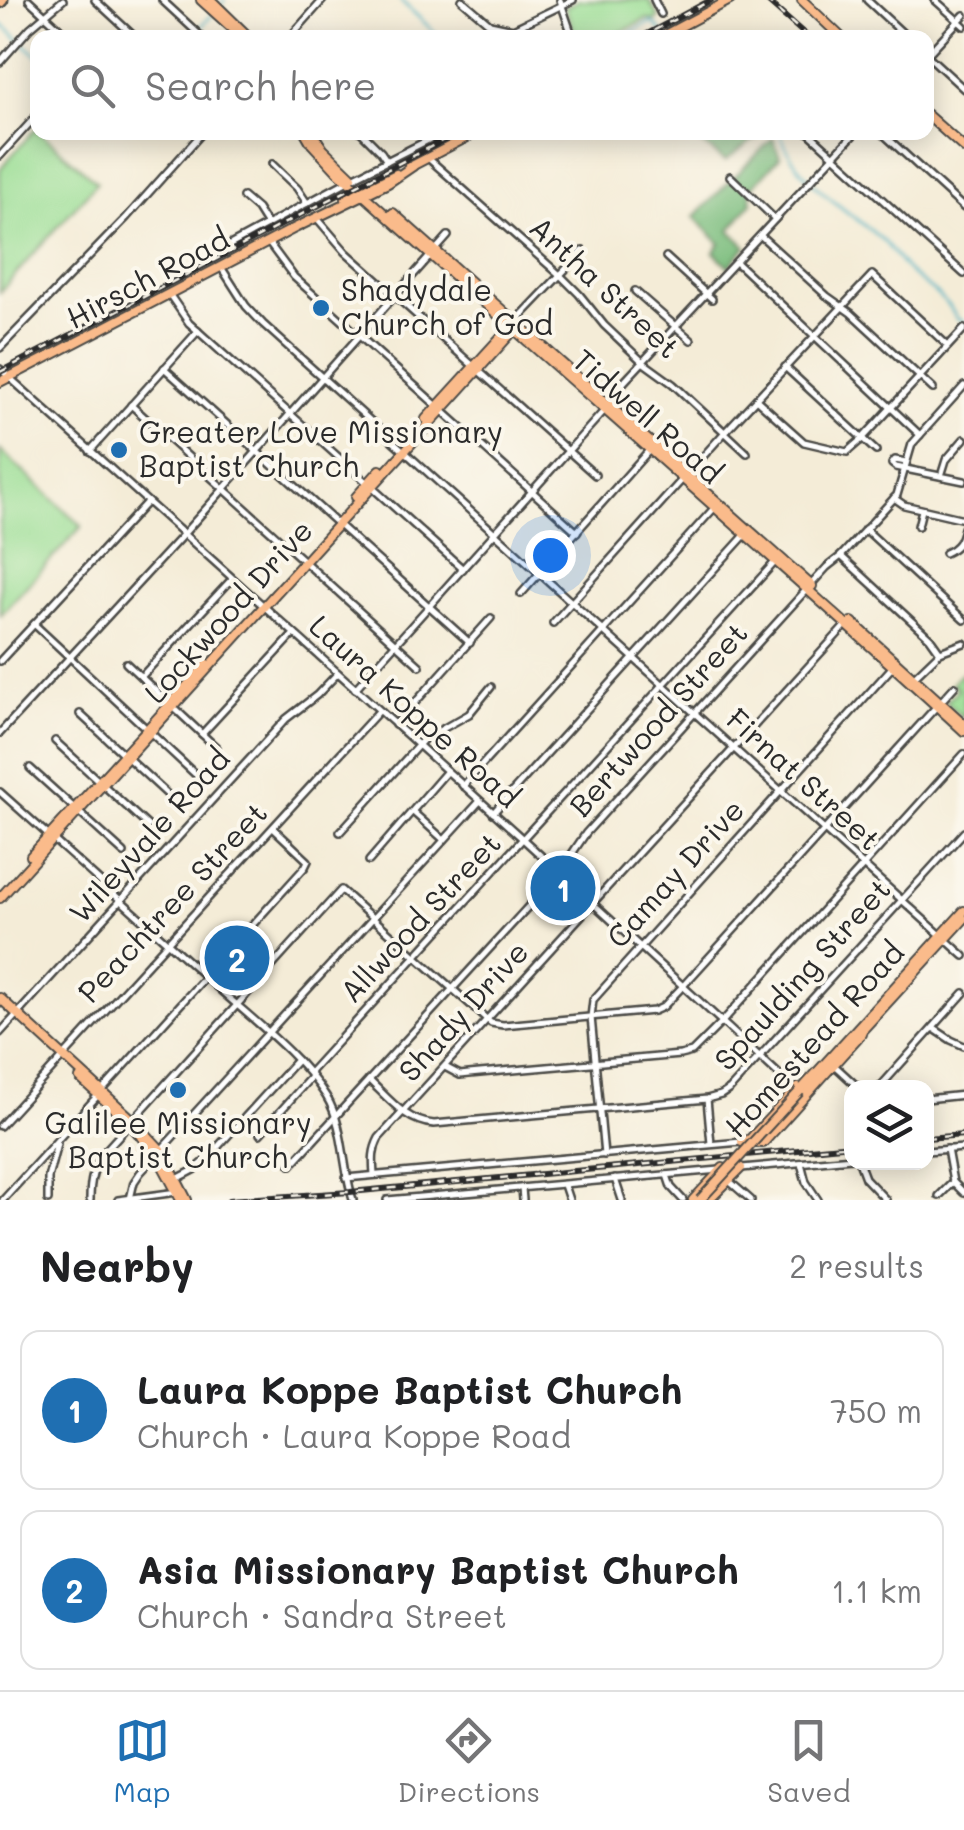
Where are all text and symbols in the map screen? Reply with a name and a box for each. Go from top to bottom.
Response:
search box [30,30,934,140]
icon: search [65,58,120,113]
text: Search here [145,60,376,110]
street label: Antha Street [522,207,689,366]
street label: Hirsch Road [59,218,236,337]
place label: Shadydale Church of God [341,269,553,343]
marker: Shadydale Church of God [310,297,332,319]
street label: Tidwell Road [565,339,732,492]
place label: Greater Love Missionary Baptist Church [139,411,503,485]
marker: Greater Love Missionary Baptist Church [108,439,130,461]
street label: Lockwood Drive [134,510,321,711]
your location [525,530,576,581]
street label: Laura Koppe Road [302,605,529,816]
street label: Bertwood Street [560,613,755,824]
street label: Firnat Street [719,699,890,858]
street label: Wileyvale Road [59,739,238,931]
street label: Camay Drive [597,790,752,956]
street label: Peachtree Street [68,793,275,1011]
street label: Allwood Street [330,823,509,1010]
pin: 1 [530,850,596,926]
street label: Spaulding Street [705,869,898,1078]
pin: 2 [204,920,270,996]
street label: Shady Drive [389,932,536,1089]
street label: Homestead Road [715,932,912,1145]
marker: Galilee Missionary Baptist Church [167,1079,189,1101]
map controls [844,1080,934,1170]
button: layers [844,1080,934,1170]
place label: Galilee Missionary Baptist Church [44,1102,312,1176]
text: Nearby [40,1238,194,1293]
text: 2 results [789,1244,924,1286]
text: Laura Koppe Baptist Church [137,1364,682,1414]
text: 1 [67,1389,82,1431]
text: 750 m [830,1389,922,1431]
text: Church · Laura Koppe Road [137,1414,571,1456]
text: Asia Missionary Baptist Church [137,1544,738,1594]
text: 2 [66,1569,83,1611]
text: 1.1 km [831,1569,922,1611]
text: Church · Sandra Street [137,1594,507,1636]
tab: Map [114,1713,171,1809]
tab: Directions [398,1713,540,1809]
tab: Saved [767,1713,850,1809]

